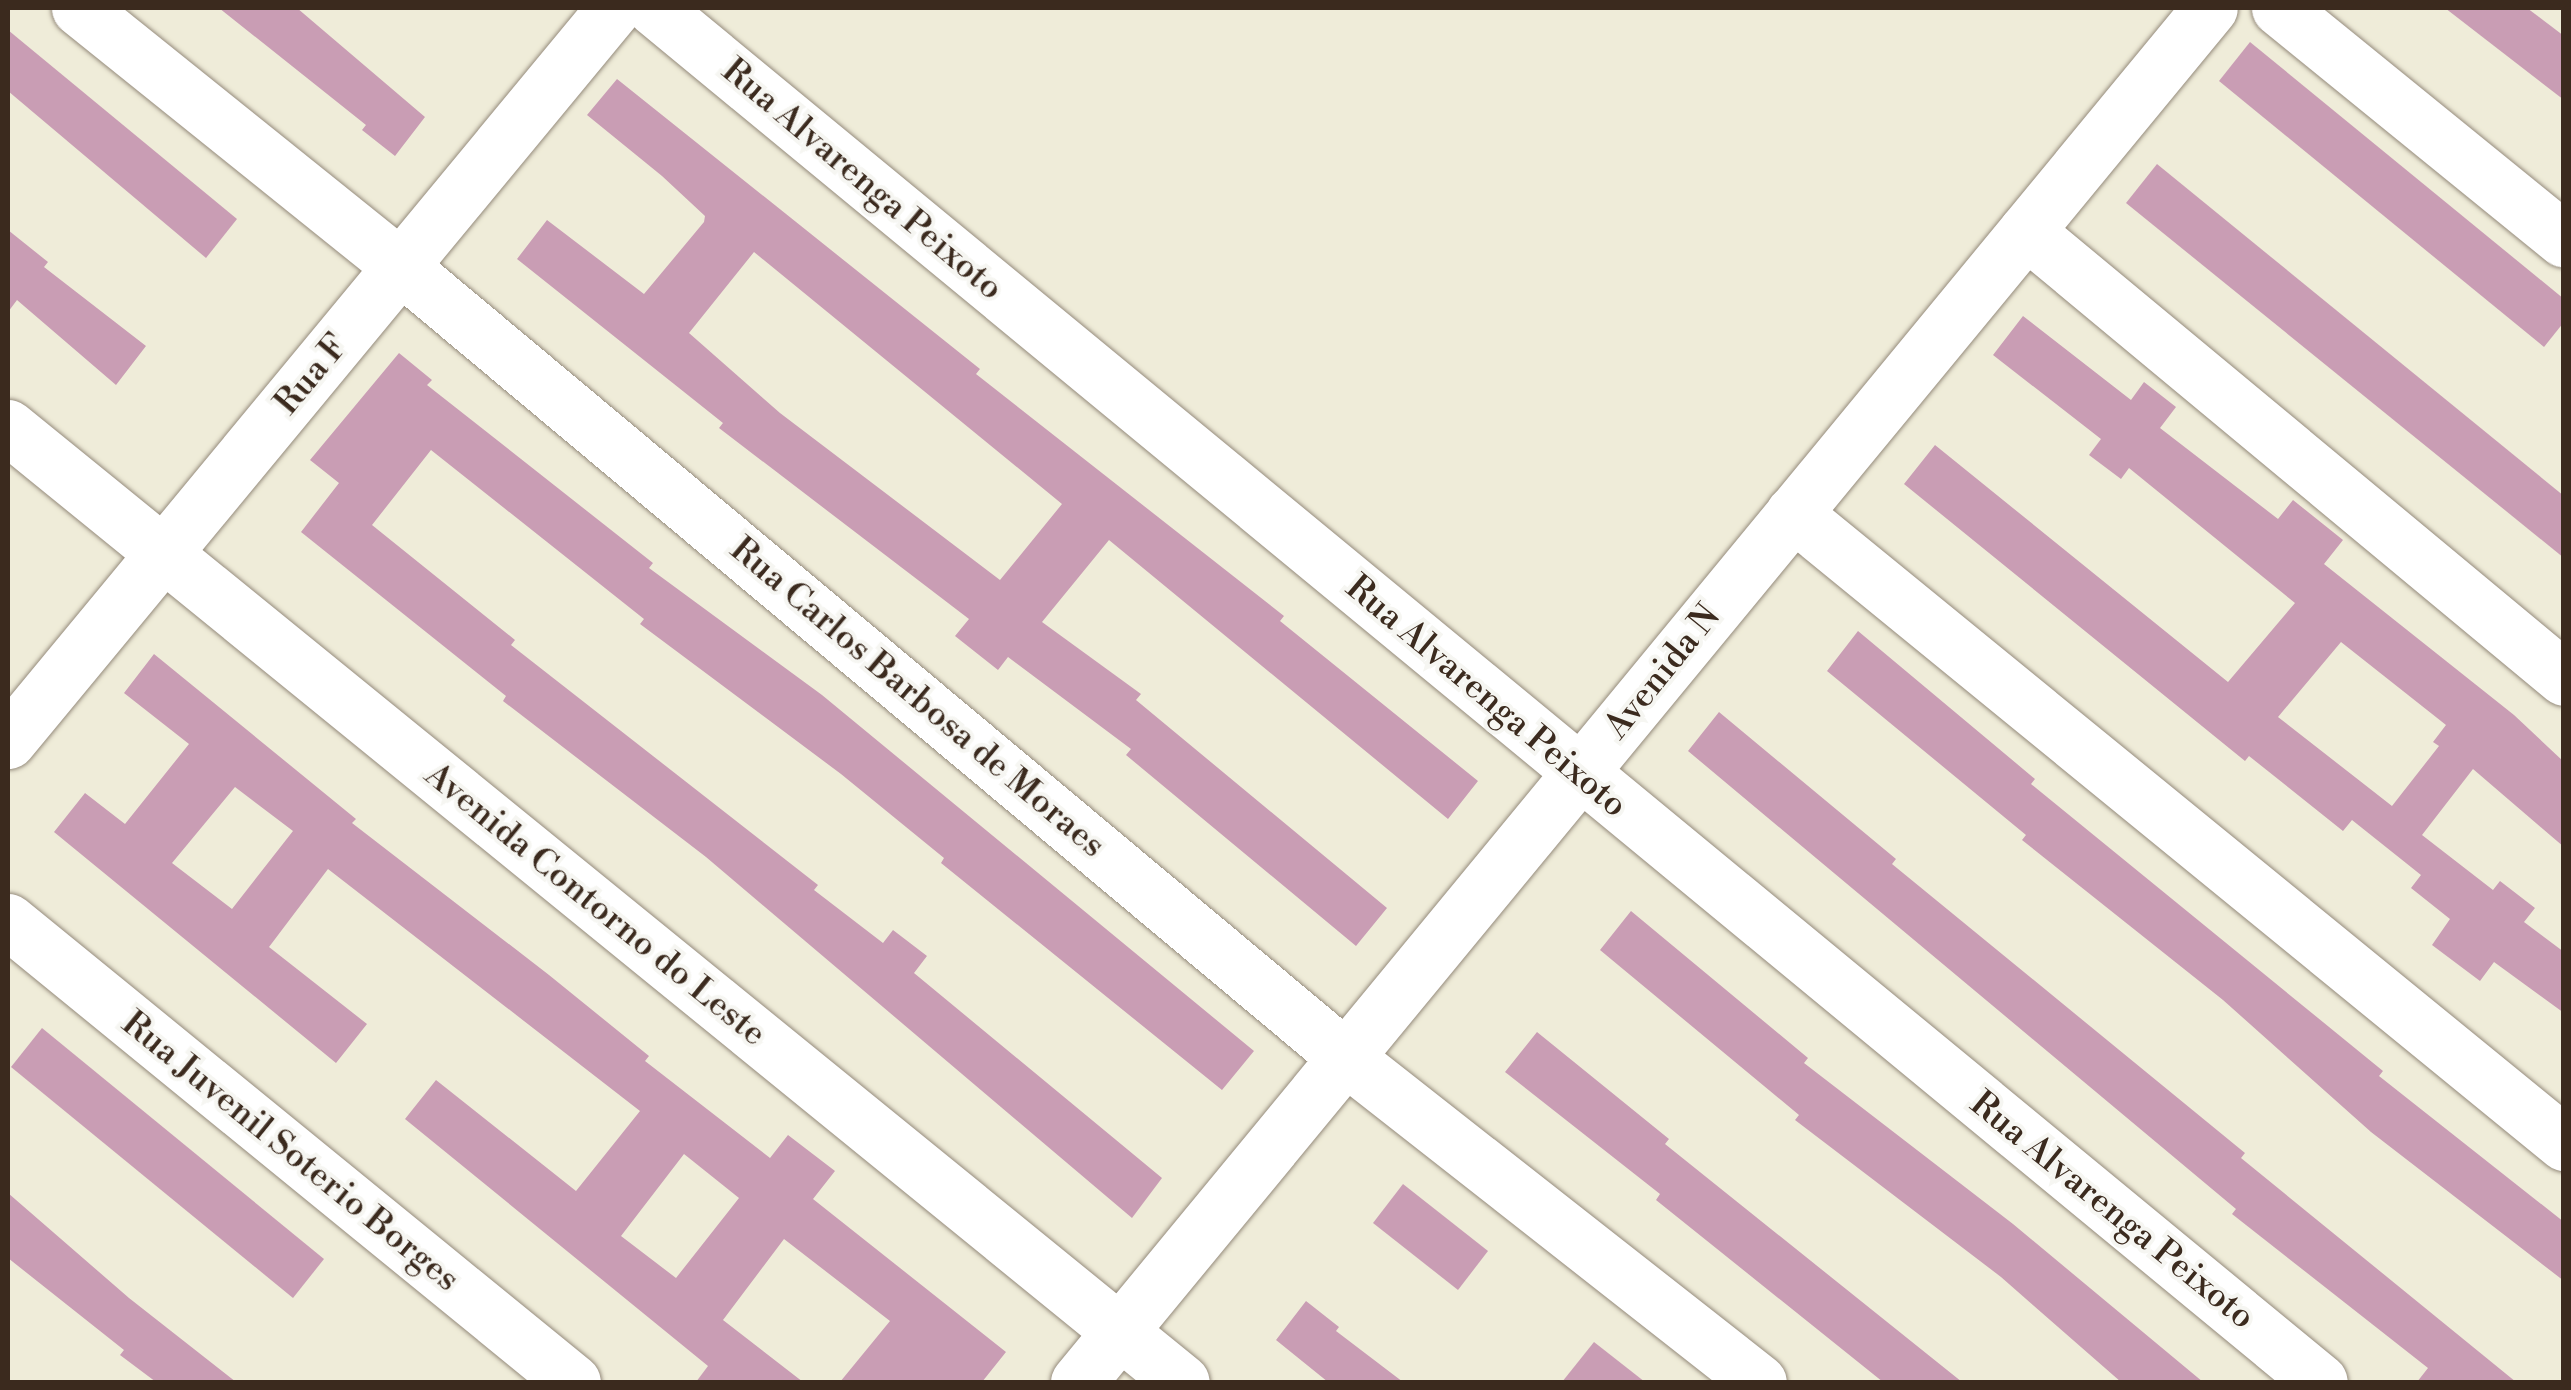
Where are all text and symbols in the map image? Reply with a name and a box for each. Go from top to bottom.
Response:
street label: Rua Alvarenga Peixoto [713,50,1011,310]
street label: Rua F [266,326,358,424]
street label: Rua Carlos Barbosa de Moraes [721,529,1113,867]
street label: Rua Alvarenga Peixoto [1337,567,1635,827]
street label: Avenida N [1596,597,1730,747]
street label: Avenida Contorno do Leste [416,754,774,1056]
street label: Rua Juvenil Soterio Borges [113,1003,467,1301]
street label: Rua Alvarenga Peixoto [1961,1083,2263,1339]

